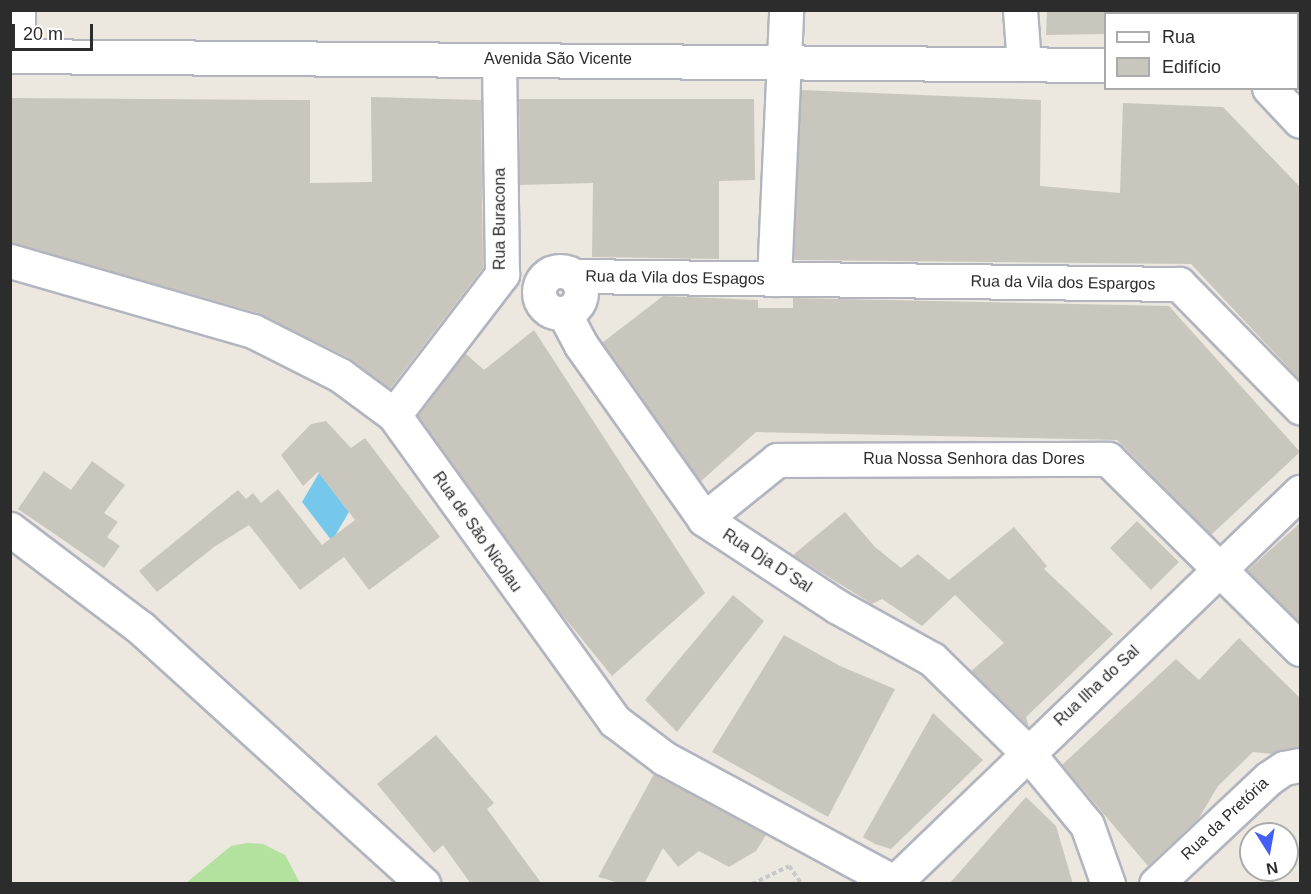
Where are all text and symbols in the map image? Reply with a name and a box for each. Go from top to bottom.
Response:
scale bar [15,12,96,50]
legend [1104,12,1299,90]
text: 20 m [23,24,63,44]
text: Rua [1162,27,1195,47]
street label: Avenida São Vicente [484,49,632,69]
text: Edifício [1162,57,1221,77]
street label: Rua Buracona [490,168,510,270]
street label: Rua da Vila dos Espagos [585,267,765,289]
street label: Rua da Vila dos Espargos [970,272,1156,294]
street label: Rua Nossa Senhora das Dores [863,449,1085,469]
street label: Rua de São Nicolau [428,468,526,596]
street label: Rua Dja D´Sal [719,525,815,597]
street label: Rua Ilha do Sal [1050,642,1144,730]
street label: Rua da Pretória [1177,774,1273,864]
north arrow [1239,822,1299,882]
text: N [1265,859,1279,878]

